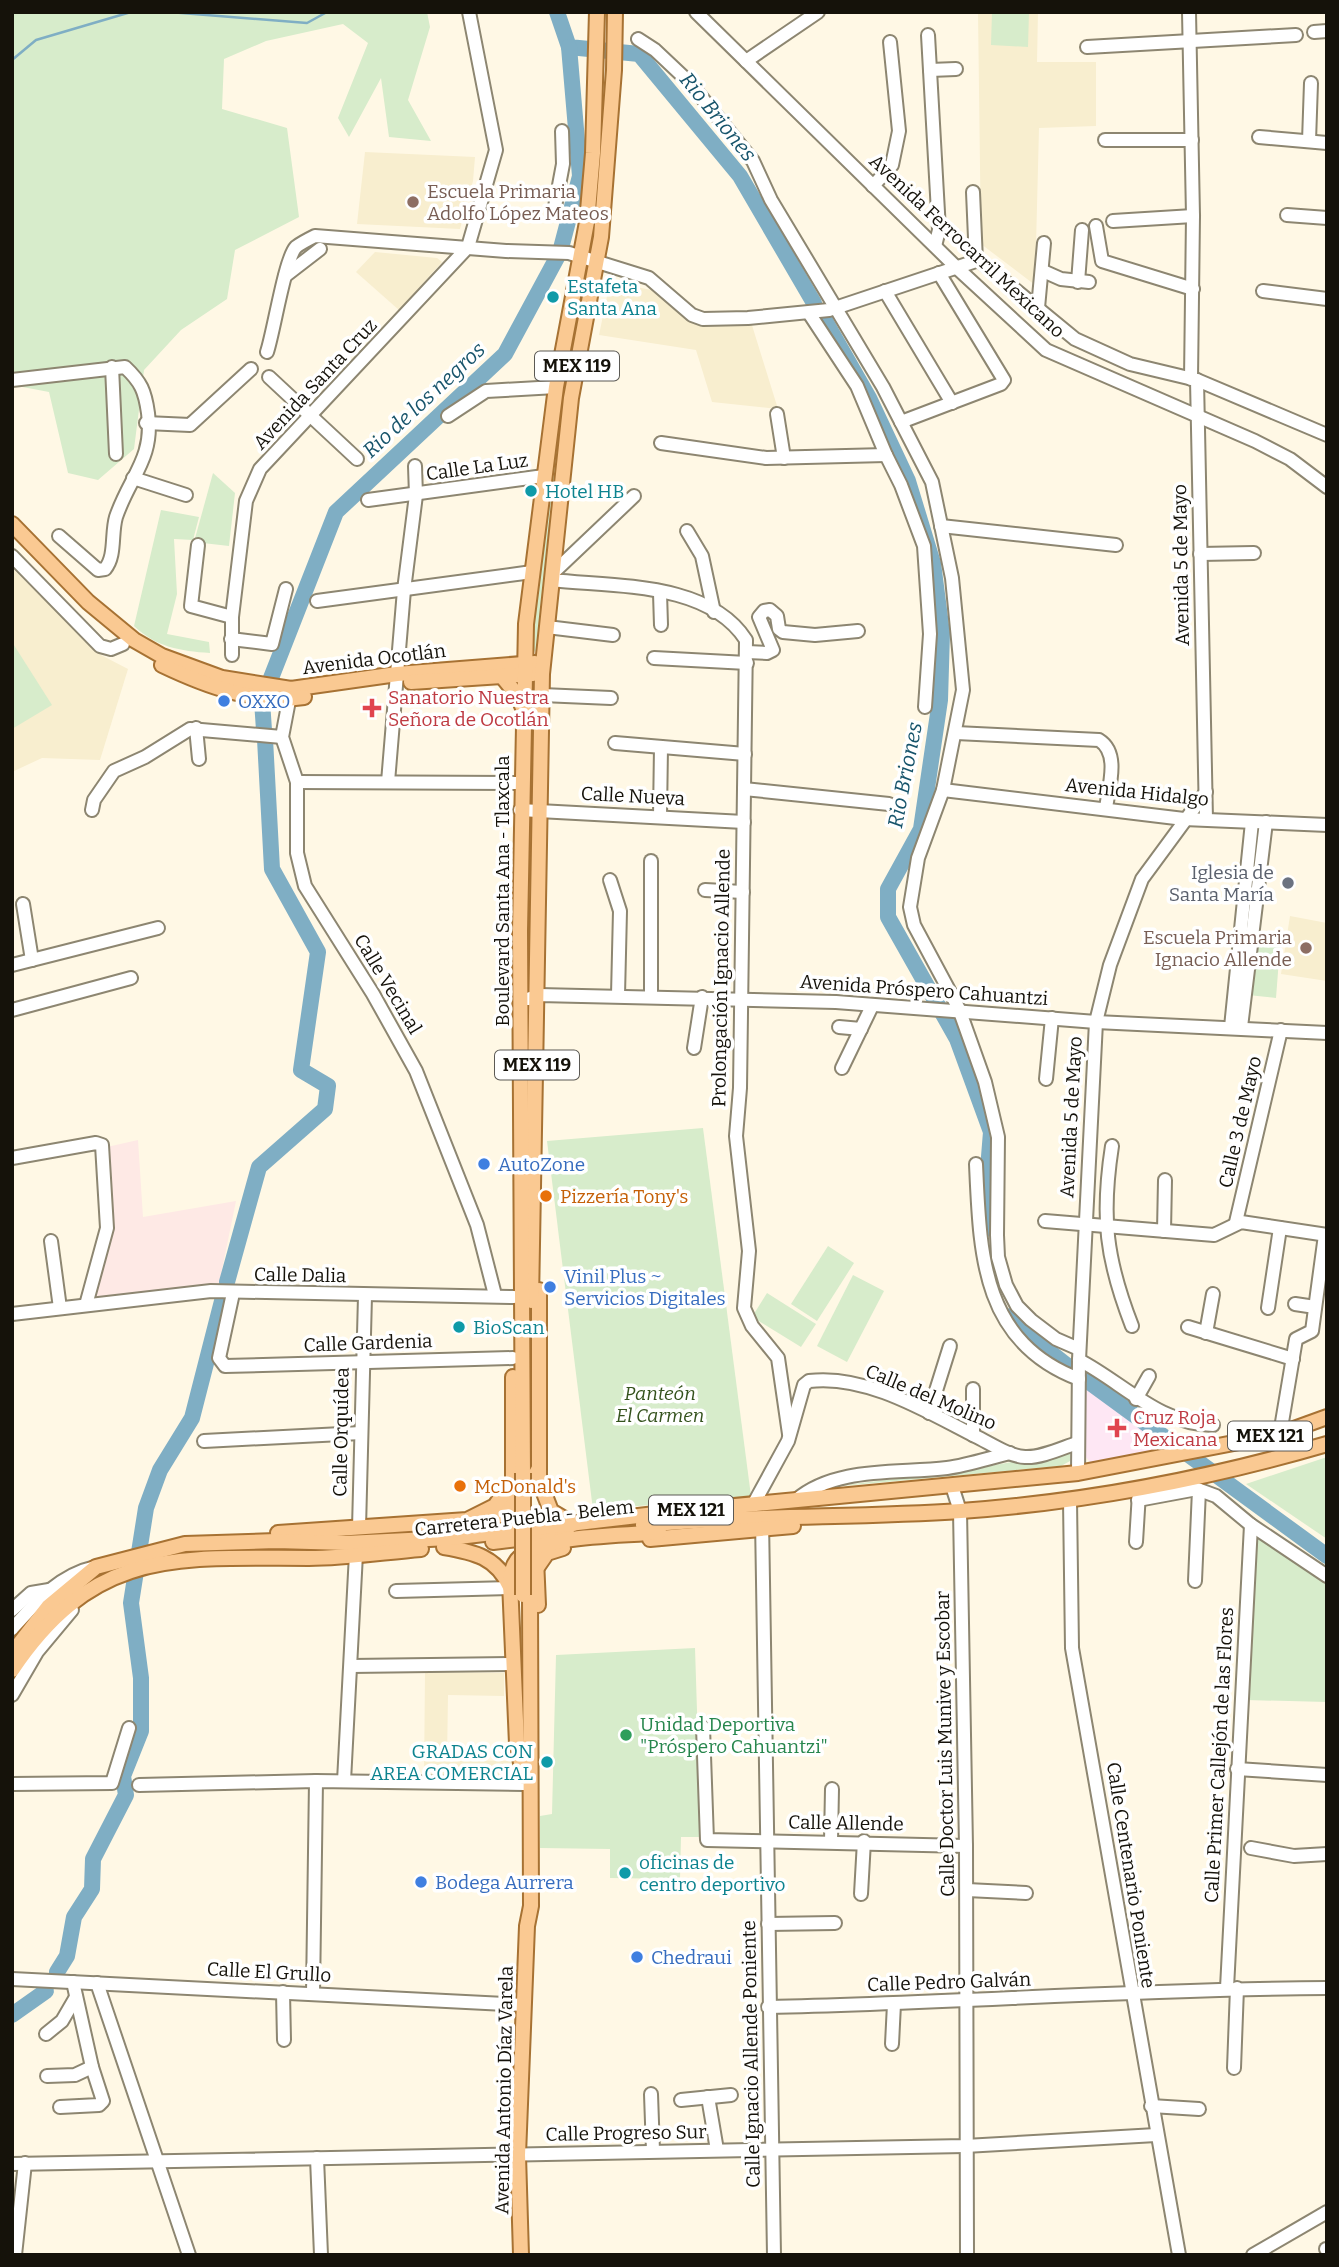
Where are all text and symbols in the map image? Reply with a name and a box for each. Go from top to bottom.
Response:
water label: Rio Briones [674,67,762,167]
street label: Avenida Ferrocarril Mexicano [865,149,1069,343]
place label: Escuela Primaria Adolfo López Mateos [427,180,609,225]
marker: Escuela Primaria Adolfo López Mateos [405,194,421,210]
place label: Estafeta Santa Ana [567,275,657,320]
marker: Estafeta Santa Ana [545,289,561,305]
street label: Avenida Santa Cruz [248,314,382,454]
water label: Rio de los negros [357,337,491,463]
road number: MEX 119 [535,352,619,380]
street label: Calle La Luz [425,448,529,486]
place label: Hotel HB [545,480,624,503]
marker: Hotel HB [523,483,539,499]
street label: Avenida 5 de Mayo [1168,484,1194,646]
street label: Avenida Ocotlán [301,639,447,679]
place label: Sanatorio Nuestra Señora de Ocotlán [388,686,550,731]
place label: OXXO [238,690,290,713]
marker: OXXO [216,693,232,709]
marker: Sanatorio Nuestra Señora de Ocotlán [362,698,382,718]
water label: Rio Briones [882,720,928,830]
street label: Boulevard Santa Ana - Tlaxcala [491,755,514,1027]
street label: Avenida Hidalgo [1064,773,1210,811]
street label: Calle Nueva [580,782,686,810]
street label: Prolongación Ignacio Allende [707,849,735,1107]
place label: Iglesia de Santa María [1169,861,1275,906]
marker: Iglesia de Santa María [1280,875,1296,891]
place label: Escuela Primaria Ignacio Allende [1143,926,1293,971]
street label: Calle Vecinal [349,930,427,1038]
marker: Escuela Primaria Ignacio Allende [1298,940,1314,956]
street label: Avenida Próspero Cahuantzi [799,970,1049,1010]
street label: Avenida 5 de Mayo [1055,1035,1087,1198]
road number: MEX 119 [495,1050,579,1080]
street label: Calle 3 de Mayo [1214,1054,1266,1190]
place label: AutoZone [498,1153,585,1176]
marker: AutoZone [476,1156,492,1172]
place label: Pizzería Tony's [560,1185,688,1208]
marker: Pizzería Tony's [538,1188,554,1204]
street label: Calle Dalia [254,1263,347,1287]
place label: Vinil Plus ~ Servicios Digitales [564,1265,726,1310]
marker: Vinil Plus ~ Servicios Digitales [542,1279,558,1295]
place label: BioScan [473,1316,544,1339]
marker: BioScan [451,1319,467,1335]
street label: Calle Gardenia [303,1329,433,1357]
street label: Calle del Molino [862,1359,1000,1435]
street label: Calle Orquídea [328,1366,354,1497]
park label: Panteón El Carmen [616,1382,704,1427]
place label: Cruz Roja Mexicana [1133,1406,1218,1451]
marker: Cruz Roja Mexicana [1107,1418,1127,1438]
road number: MEX 121 [1228,1422,1312,1450]
place label: McDonald's [474,1475,576,1498]
marker: McDonald's [452,1478,468,1494]
street label: Carretera Puebla - Belem [413,1495,635,1541]
road number: MEX 121 [649,1496,733,1525]
street label: Calle Doctor Luis Munive y Escobar [931,1590,959,1897]
street label: Calle Primer Callejón de las Flores [1200,1606,1238,1904]
place label: Unidad Deportiva "Próspero Cahuantzi" [640,1713,828,1758]
marker: Unidad Deportiva "Próspero Cahuantzi" [618,1727,634,1743]
place label: GRADAS CON AREA COMERCIAL [370,1740,533,1785]
marker: GRADAS CON AREA COMERCIAL [539,1754,555,1770]
street label: Calle Centenario Poniente [1102,1760,1160,1990]
street label: Calle Allende [788,1810,904,1836]
place label: oficinas de centro deportivo [639,1851,786,1896]
marker: oficinas de centro deportivo [617,1865,633,1881]
place label: Bodega Aurrera [435,1871,574,1894]
marker: Bodega Aurrera [413,1874,429,1890]
street label: Calle Ignacio Allende Poniente [737,1920,765,2188]
place label: Chedraui [651,1946,732,1969]
marker: Chedraui [629,1949,645,1965]
street label: Calle El Grullo [206,1957,332,1987]
street label: Avenida Antonio Díaz Varela [490,1965,518,2214]
street label: Calle Pedro Galván [867,1968,1031,1996]
street label: Calle Progreso Sur [545,2120,707,2146]

